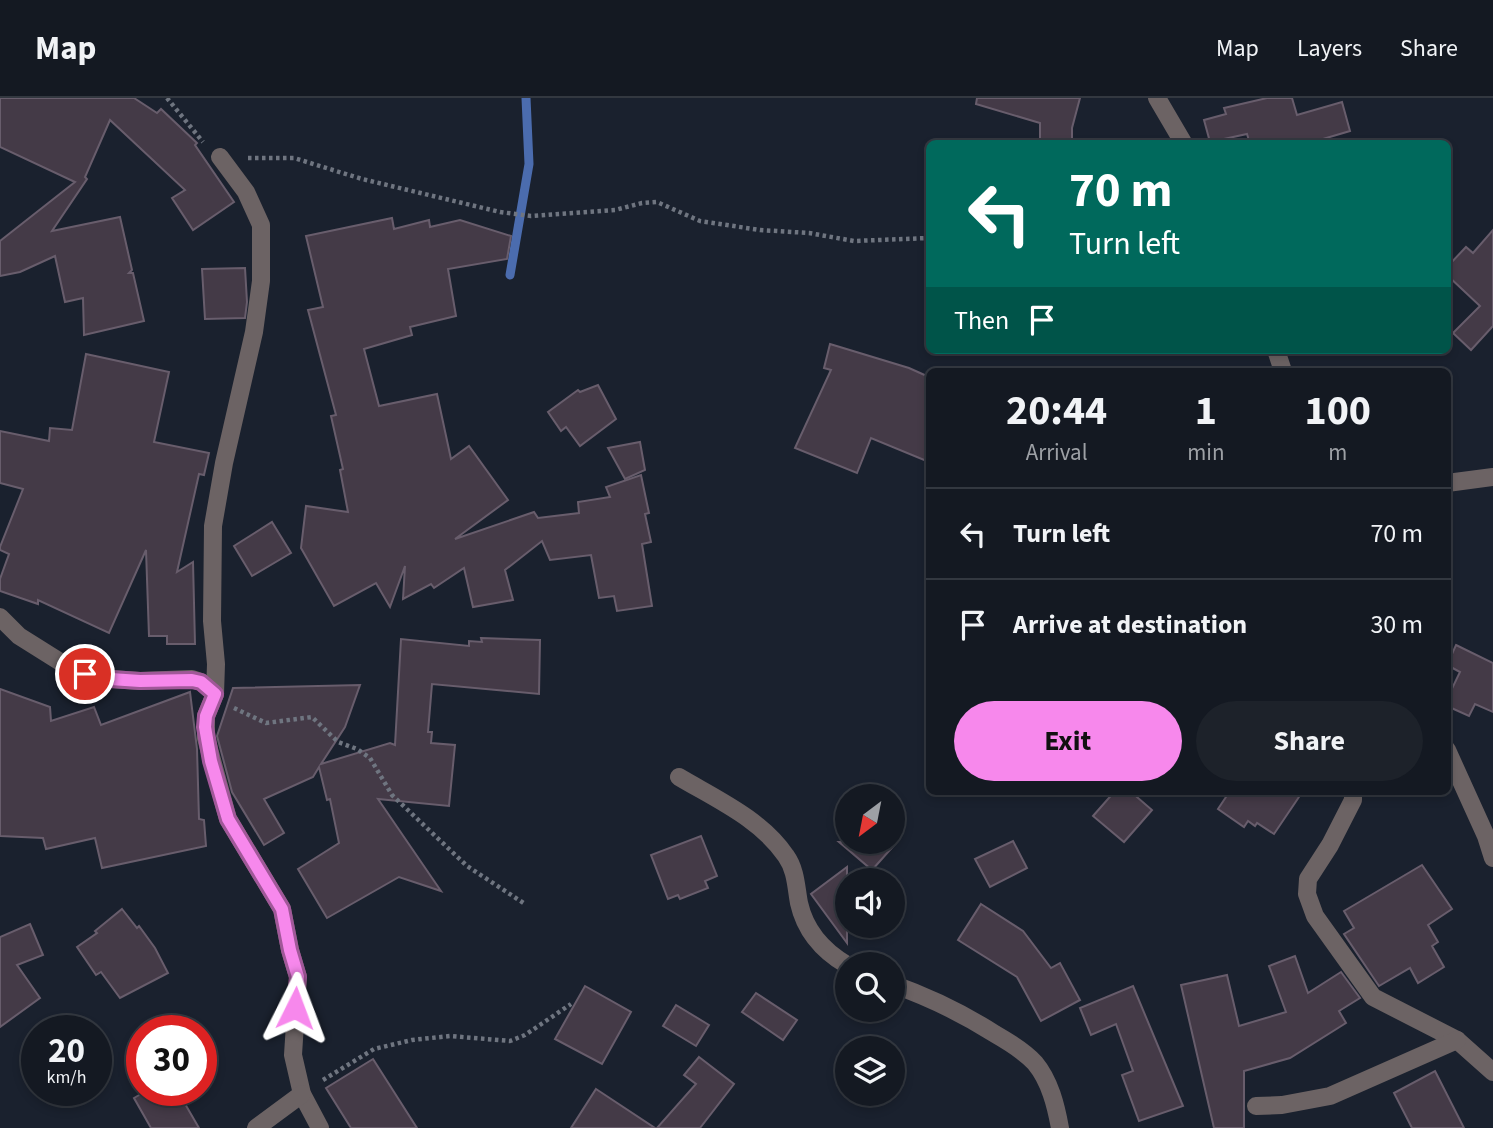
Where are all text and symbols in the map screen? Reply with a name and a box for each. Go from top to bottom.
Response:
text: Map [35,25,96,72]
text: Map [1216,31,1259,66]
text: Layers [1297,31,1362,66]
text: Share [1400,31,1458,66]
text: 70 m [1069,156,1173,226]
icon: left [954,168,1045,259]
text: Turn left [1069,221,1180,267]
icon: arrive [1023,301,1061,339]
text: Then [954,302,1009,339]
text: 20:44 [1006,381,1107,441]
text: 1 [1195,381,1217,441]
text: 100 [1304,381,1371,441]
text: Arrival [1026,436,1088,469]
text: min [1187,436,1225,469]
text: m [1328,436,1347,469]
icon: left [954,515,992,553]
text: Turn left [1013,515,1110,552]
text: 70 m [1370,515,1423,552]
icon: arrive [954,606,992,644]
text: Arrive at destination [1013,606,1247,643]
text: 30 m [1370,606,1423,643]
pin [55,644,115,704]
icon: arrive [66,655,104,693]
button: Exit [954,701,1182,781]
button: Share [1196,701,1423,781]
north arrow [835,784,905,854]
map controls [835,784,905,1106]
button: sound [835,868,905,938]
button: search [835,952,905,1022]
position arrow [258,971,332,1045]
speed limit sign: 30 [126,1015,217,1106]
text: 20 [48,1026,85,1076]
button: layers [835,1036,905,1106]
text: km/h [47,1065,86,1090]

